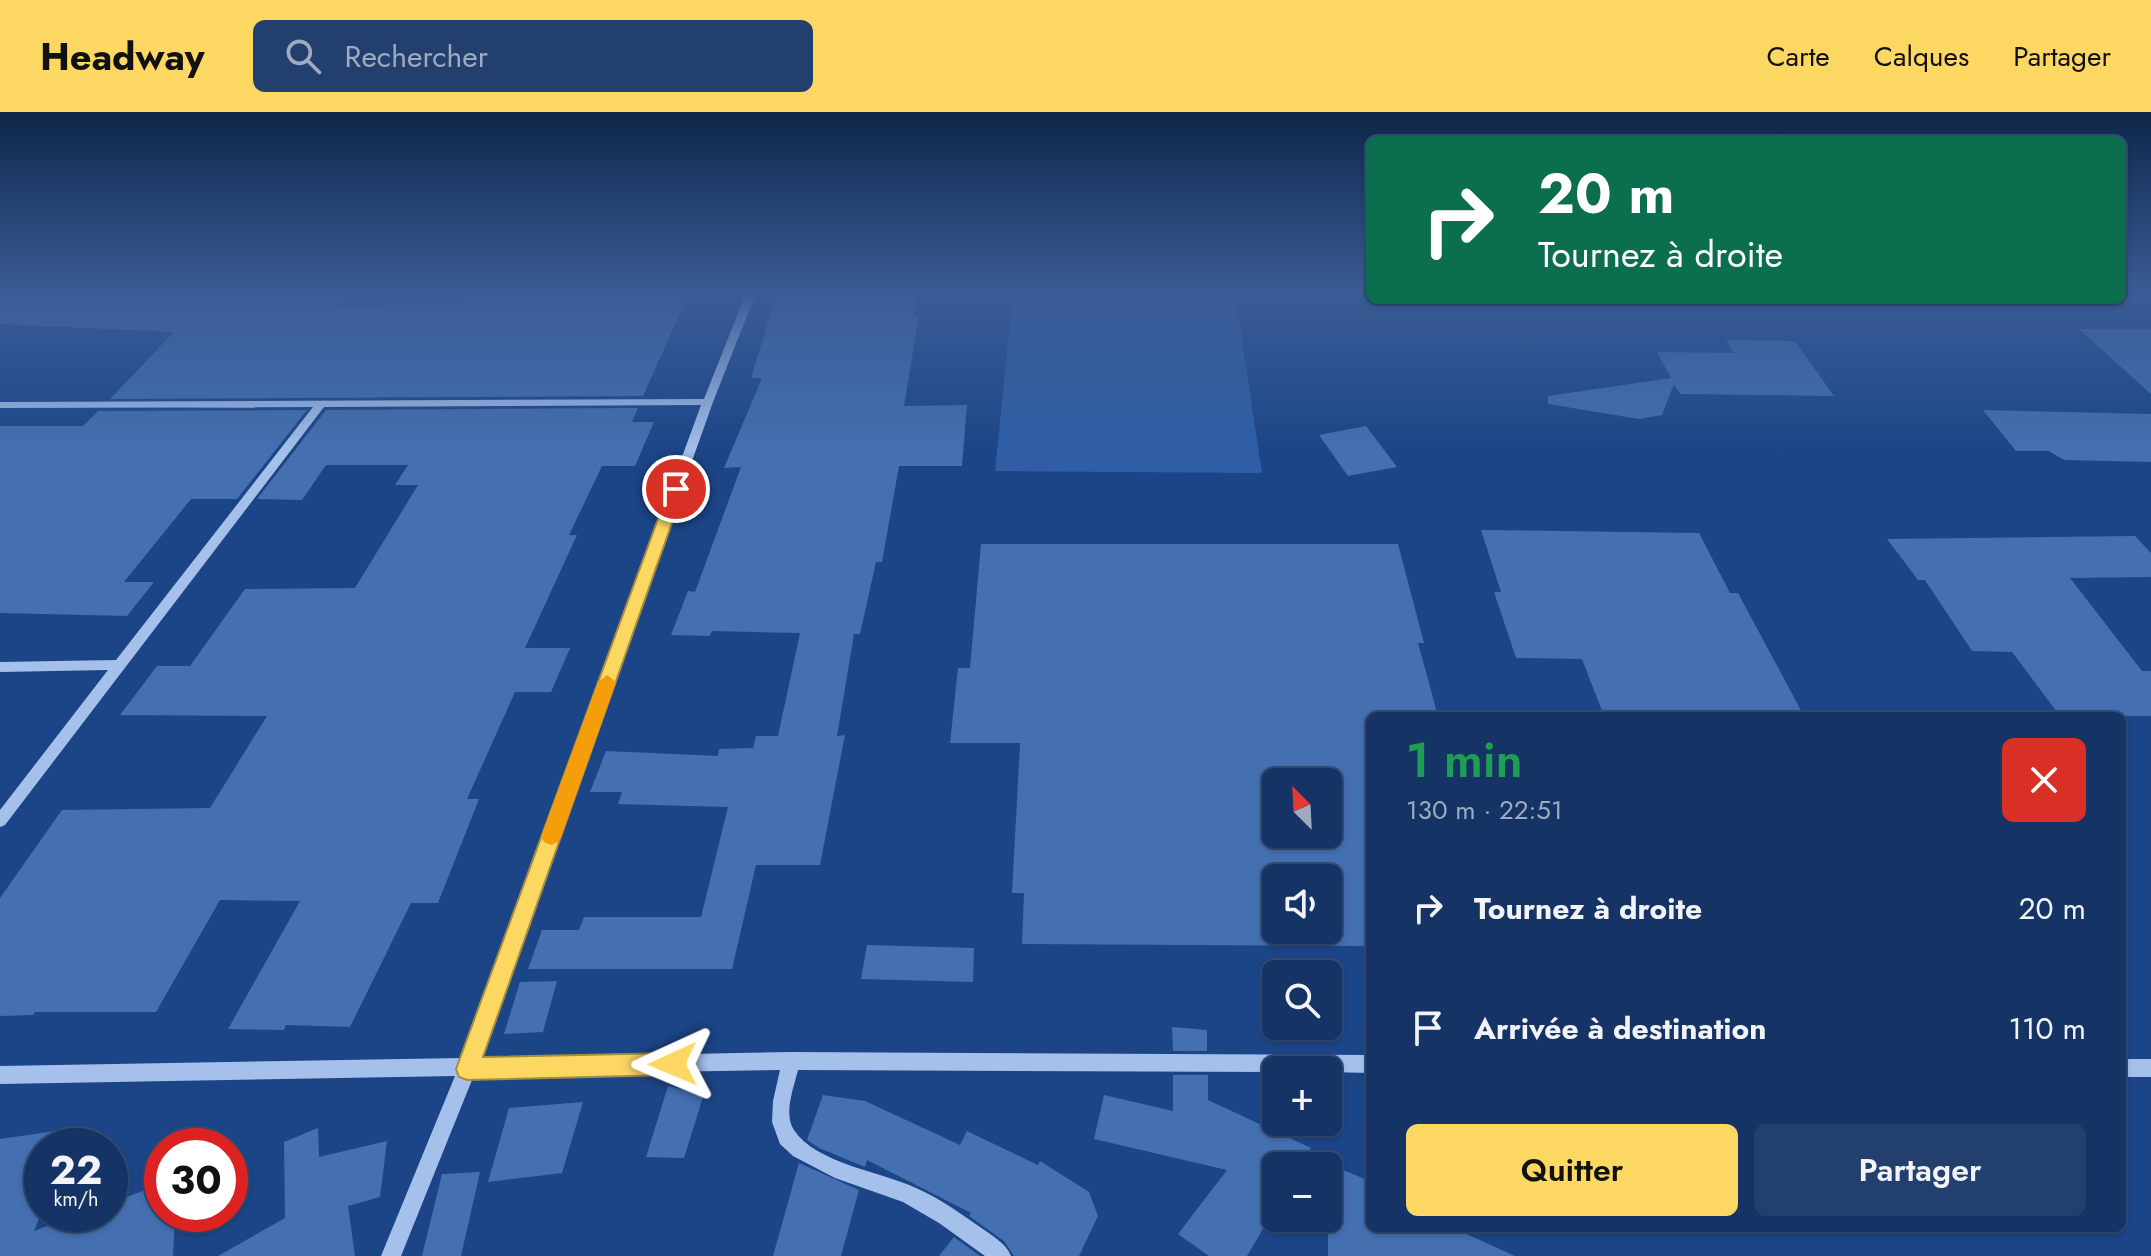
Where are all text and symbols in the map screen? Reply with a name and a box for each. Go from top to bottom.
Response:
search box [253,20,813,92]
text: Headway [40,29,205,84]
icon: search [281,34,325,78]
text: Rechercher [345,35,488,78]
text: Carte [1766,36,1830,77]
text: Calques [1874,36,1969,77]
text: Partager [2013,36,2111,77]
text: 20 m [1538,153,1675,234]
icon: right [1406,168,1510,272]
text: Tournez à droite [1538,228,1783,280]
pin [642,455,710,523]
icon: arrive [654,467,698,511]
text: 1 min [1406,726,1523,795]
button: close [2002,738,2086,822]
north arrow [1262,768,1342,848]
map controls [1262,768,1342,1232]
text: 130 m · 22:51 [1406,791,1563,829]
button: sound [1262,864,1342,944]
icon: right [1406,886,1450,930]
text: Tournez à droite [1474,887,1702,930]
text: 20 m [2019,887,2086,930]
button: search [1262,960,1342,1040]
icon: arrive [1406,1006,1450,1050]
text: Arrivée à destination [1474,1007,1766,1050]
text: 110 m [2009,1007,2086,1050]
position arrow [631,1022,715,1106]
button: + [1262,1056,1342,1136]
button: Quitter [1406,1124,1738,1216]
button: Partager [1754,1124,2086,1216]
speed limit sign: 30 [144,1128,248,1232]
text: 22 [50,1141,102,1199]
button: − [1262,1152,1342,1232]
text: km/h [53,1185,99,1214]

